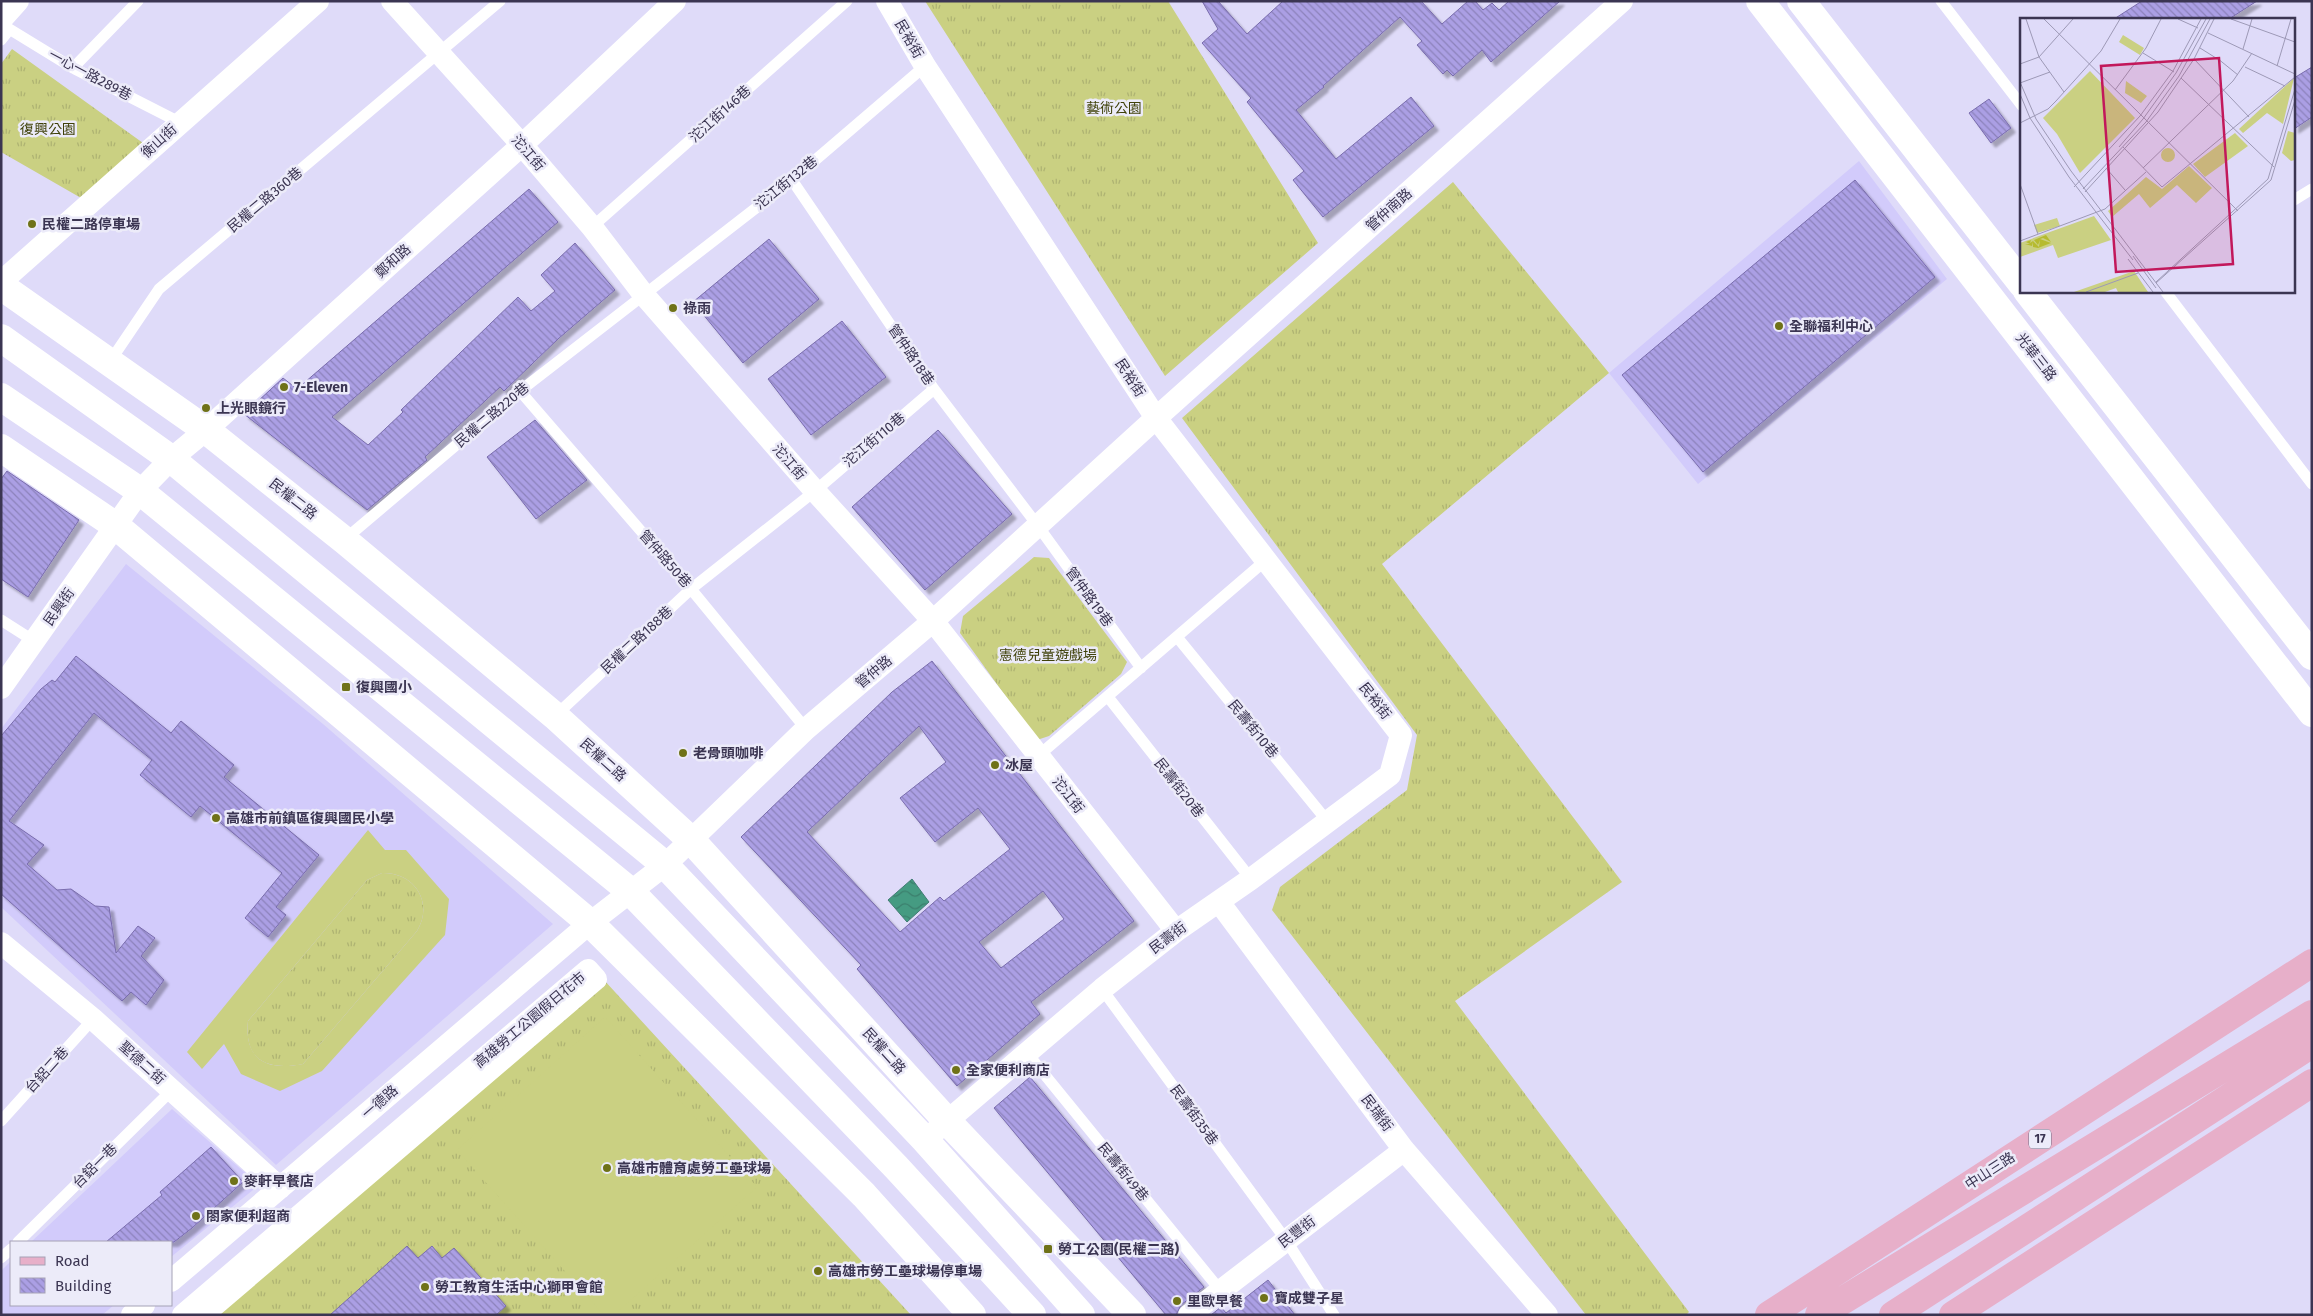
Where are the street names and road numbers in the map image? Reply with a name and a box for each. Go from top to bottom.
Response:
street label: 民裕街 [891,17,927,61]
street label: 一心一路289巷 [45,46,135,104]
street label: 沱江街146巷 [686,82,754,146]
street label: 衡山街 [138,121,180,161]
street label: 沱江街 [508,132,548,174]
street label: 沱江街132巷 [751,153,821,213]
street label: 民權二路360巷 [224,164,306,236]
street label: 管仲南路 [1363,185,1415,235]
street label: 鄭和路 [372,241,414,281]
street label: 管仲路18巷 [884,321,938,389]
street label: 光華三路 [2012,330,2060,384]
street label: 民裕街 [1111,356,1149,400]
street label: 民權二路220巷 [451,379,533,451]
street label: 沱江街110巷 [840,409,908,471]
street label: 沱江街 [769,441,809,483]
street label: 民權二路 [266,475,320,523]
street label: 管仲路50巷 [635,527,695,591]
street label: 管仲路19巷 [1062,564,1116,630]
street label: 民興街 [40,585,78,629]
street label: 民權二路188巷 [598,603,676,677]
street label: 管仲路 [852,652,896,692]
street label: 民裕街 [1355,679,1395,723]
street label: 民壽街10巷 [1224,696,1282,762]
street label: 民權二路 [577,735,629,785]
street label: 民壽街20巷 [1151,755,1207,821]
street label: 沱江街 [1048,773,1088,817]
street label: 民壽街 [1146,919,1190,957]
street label: 高雄勞工公園假日花市 [471,968,589,1072]
street label: 民權二路 [859,1025,909,1077]
street label: 聖德二街 [116,1038,168,1088]
street label: 台鋁二巷 [22,1044,72,1096]
street label: 一德路 [359,1082,401,1122]
street label: 民壽街35巷 [1167,1082,1221,1148]
street label: 民瑞街 [1358,1091,1396,1135]
road number: 17 [2029,1130,2051,1148]
street label: 民壽街49巷 [1094,1139,1152,1205]
street label: 台鋁一巷 [69,1140,121,1192]
street label: 中山三路 [1962,1149,2018,1193]
street label: 民豐街 [1275,1213,1319,1251]

